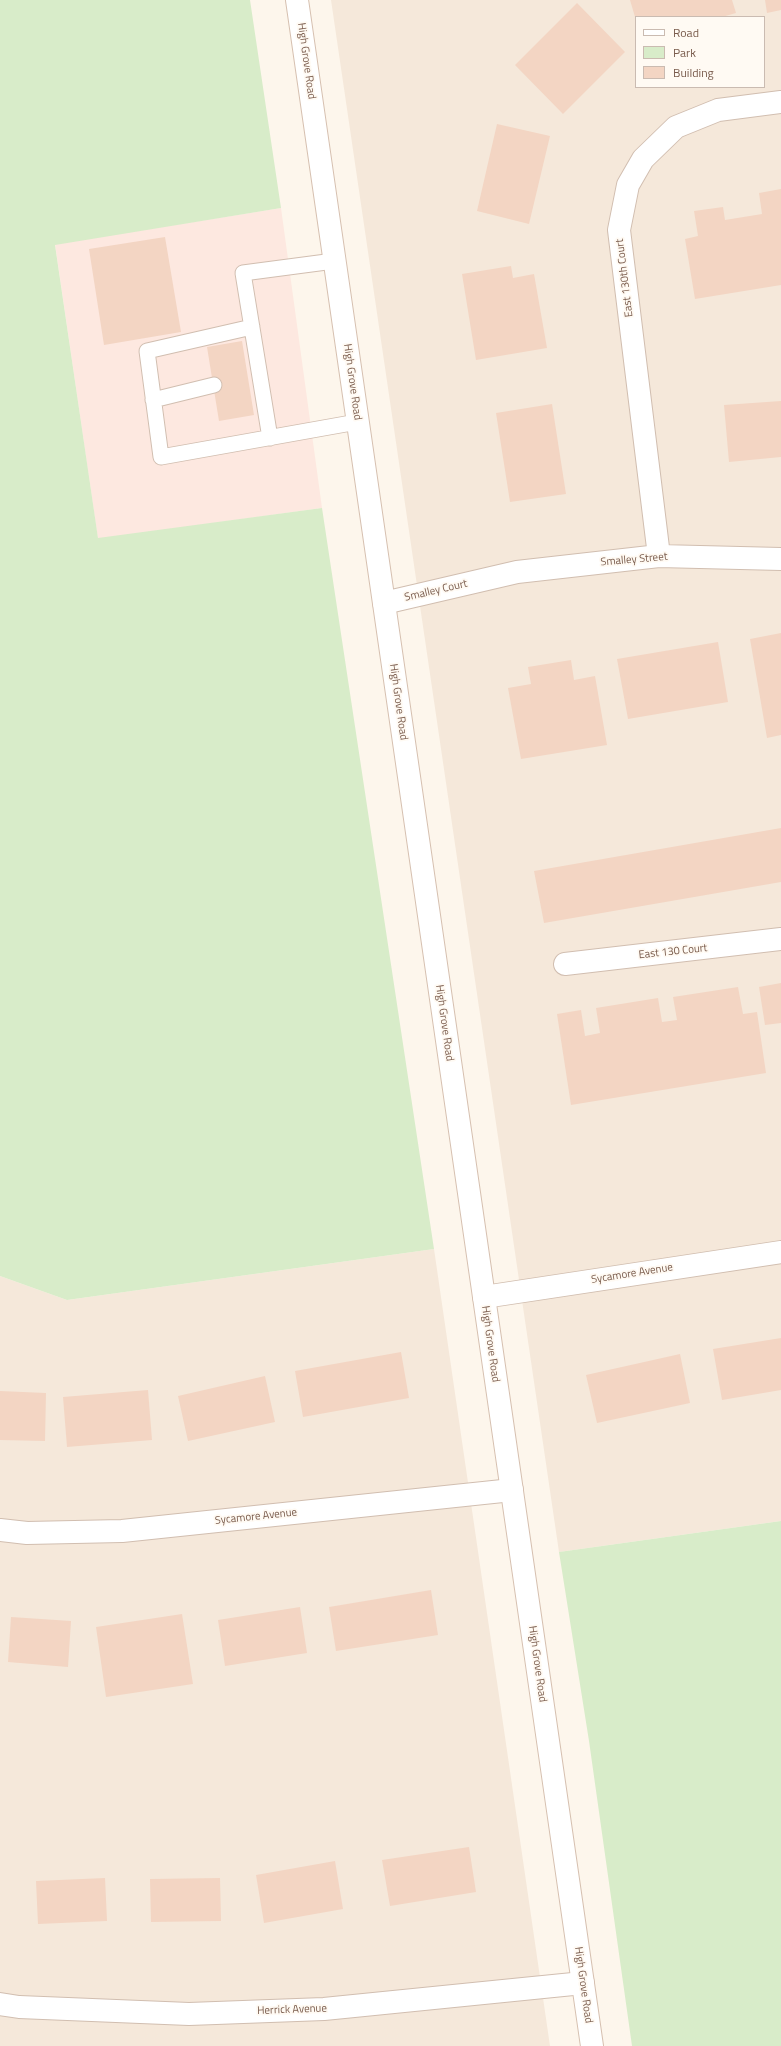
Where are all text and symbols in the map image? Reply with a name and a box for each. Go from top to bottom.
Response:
legend [635,16,765,88]
street label: High Grove Road [294,22,318,100]
text: Road [673,23,699,42]
text: Park [673,43,696,62]
text: Building [673,63,714,82]
street label: East 130th Court [614,238,636,318]
street label: High Grove Road [340,343,364,421]
street label: Smalley Street [600,550,668,570]
street label: Smalley Court [403,577,469,605]
street label: High Grove Road [386,663,410,741]
street label: East 130 Court [638,942,708,962]
street label: High Grove Road [432,984,456,1062]
street label: Sycamore Avenue [590,1261,674,1287]
street label: High Grove Road [478,1305,502,1383]
street label: Sycamore Avenue [214,1506,298,1528]
street label: High Grove Road [525,1625,549,1703]
street label: High Grove Road [571,1946,595,2024]
street label: Herrick Avenue [257,2002,327,2018]

